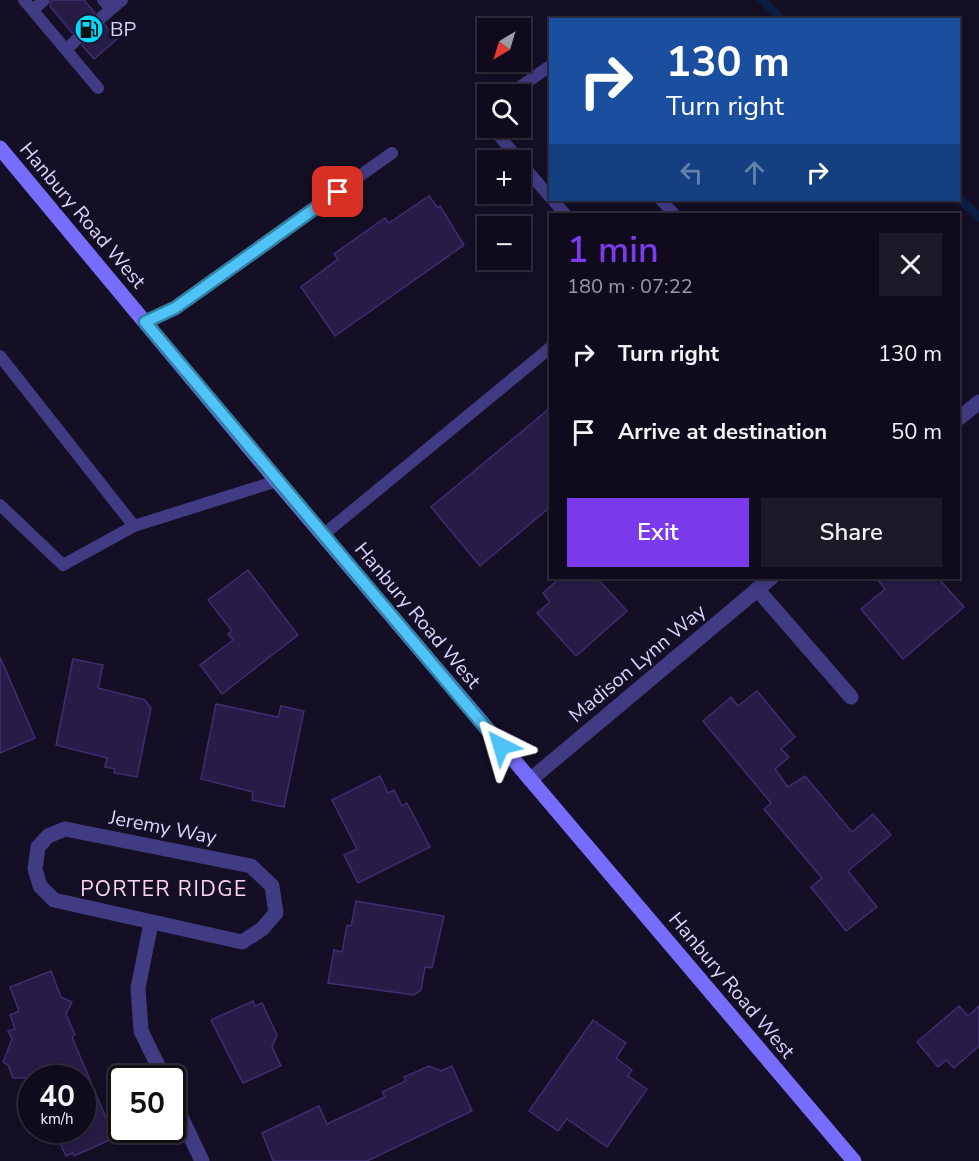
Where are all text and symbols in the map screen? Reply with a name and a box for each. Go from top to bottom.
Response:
fuel station icon: BP [73,13,105,45]
place label: BP [110,16,137,43]
north arrow [477,18,531,72]
map controls [477,18,531,270]
text: 130 m [666,34,790,91]
icon: right [567,42,645,120]
button: search [477,84,531,138]
text: Turn right [666,88,784,125]
street label: Hanbury Road West [13,137,152,295]
button: + [477,150,531,204]
icon: left [675,156,708,189]
icon: ahead [738,156,771,189]
icon: right [801,156,834,189]
pin [312,166,363,217]
icon: arrive [321,175,354,208]
button: − [477,216,531,270]
text: 1 min [567,226,659,275]
button: close [879,233,942,296]
text: 180 m · 07:22 [567,273,693,300]
icon: right [567,338,600,371]
text: Turn right [618,339,719,369]
text: 130 m [878,339,942,369]
icon: arrive [567,416,600,449]
text: Arrive at destination [618,417,827,447]
text: 50 m [891,417,942,447]
button: Exit [567,498,749,567]
button: Share [761,498,942,567]
street label: Hanbury Road West [348,537,487,695]
street label: Madison Lynn Way [563,598,712,729]
position arrow [469,714,533,778]
street label: Jeremy Way [106,804,220,851]
district label: PORTER RIDGE [80,875,248,903]
street label: Hanbury Road West [662,907,801,1065]
speed limit sign: 50 [108,1065,186,1143]
text: 40 [39,1076,75,1117]
text: km/h [40,1109,74,1129]

